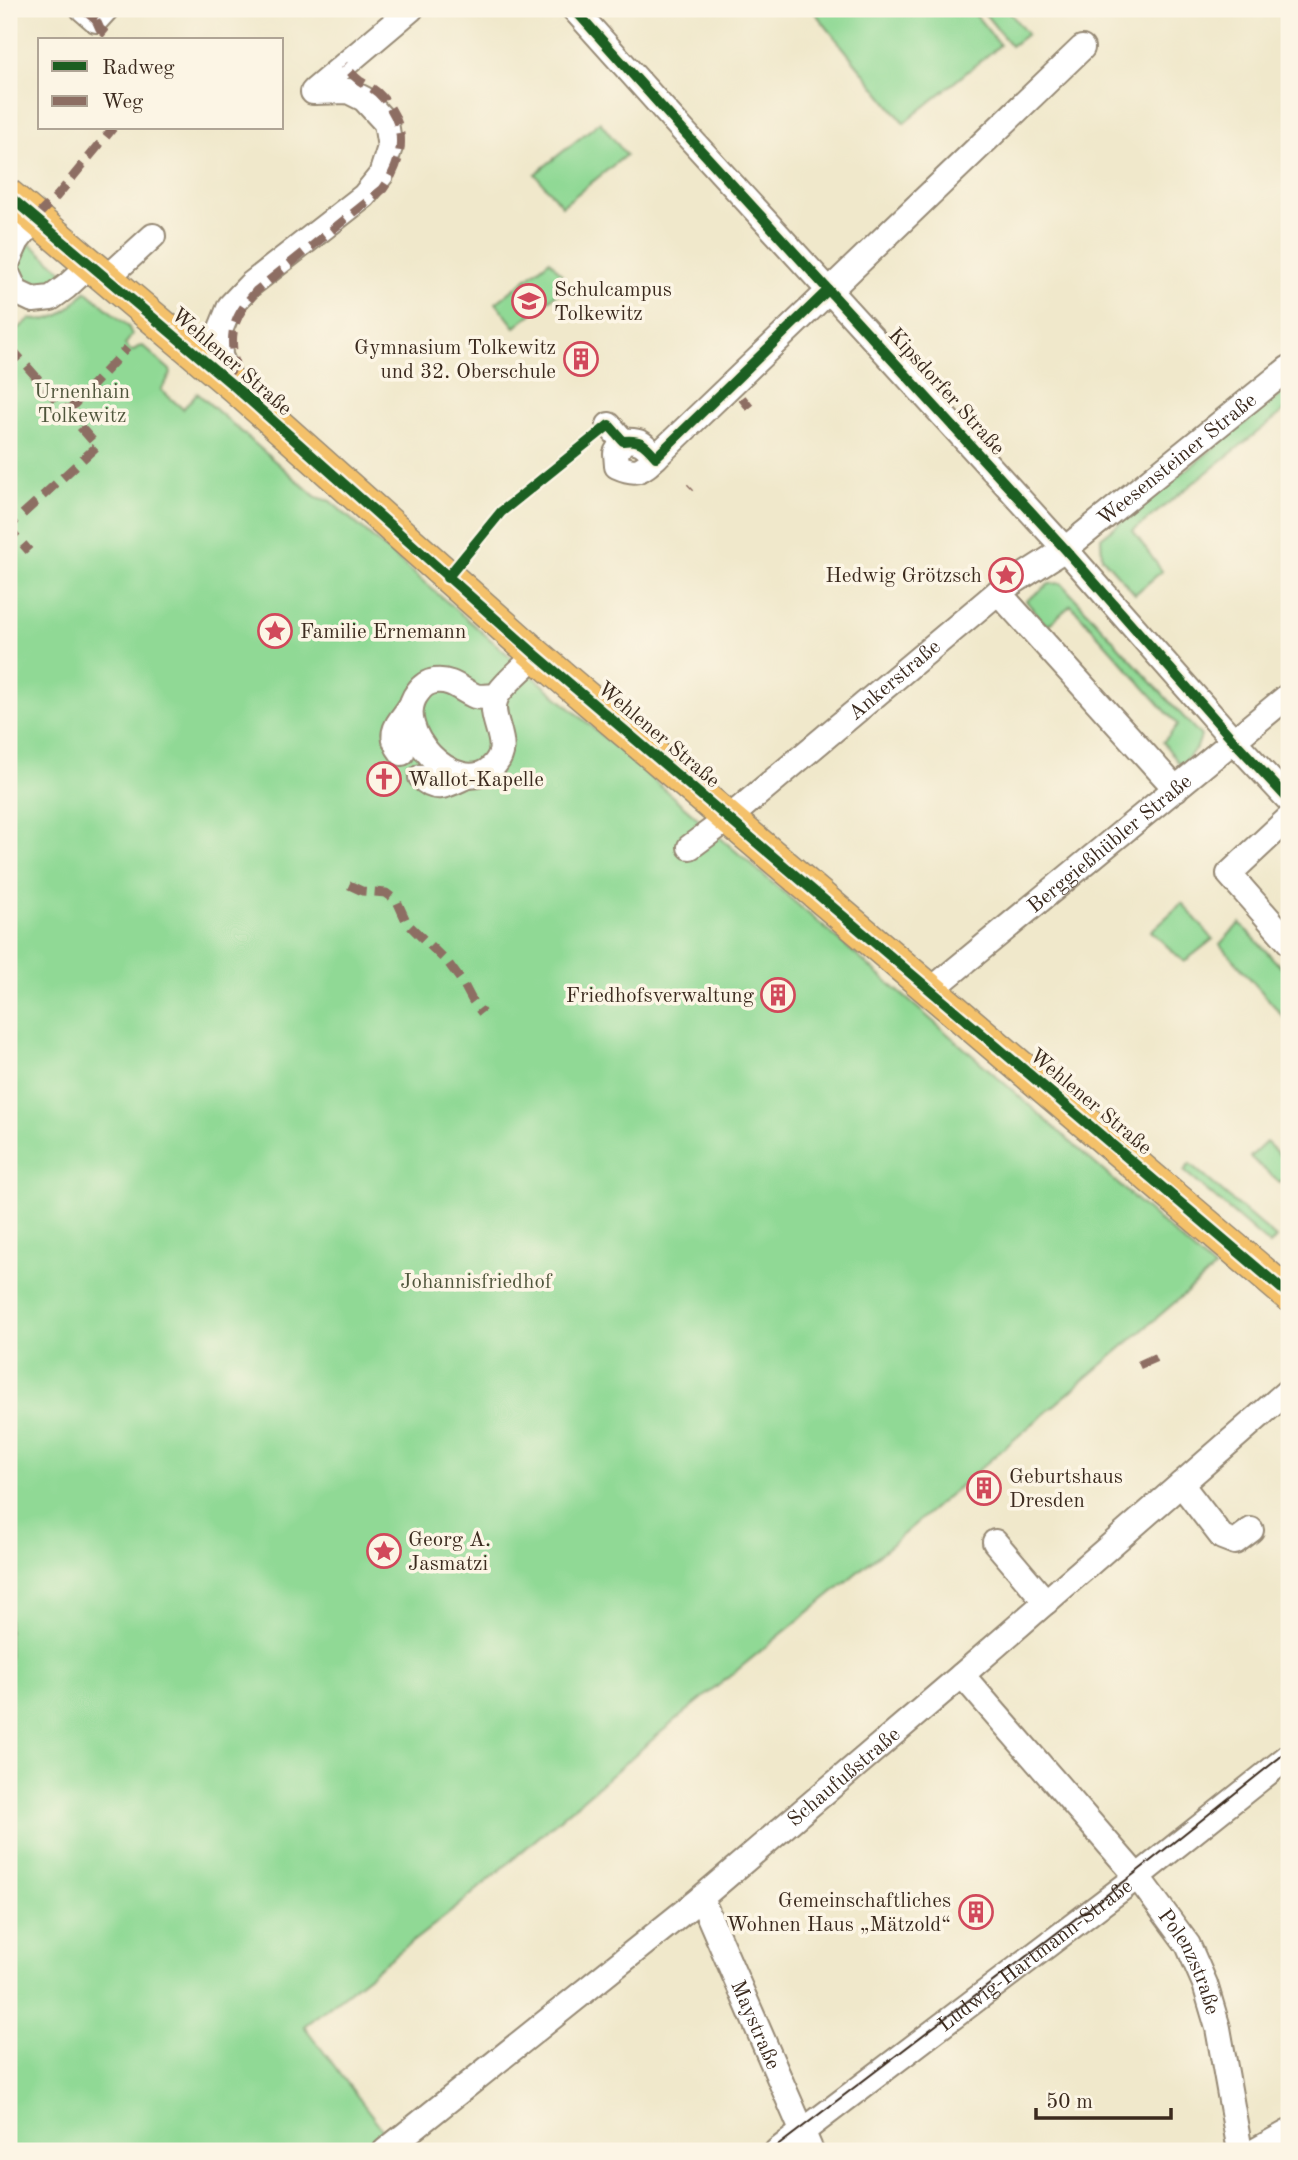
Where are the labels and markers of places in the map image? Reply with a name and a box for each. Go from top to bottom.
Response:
place label: Schulcampus Tolkewitz [554,280,672,325]
school or university icon: Schulcampus Tolkewitz [510,282,548,320]
place label: Gymnasium Tolkewitz und 32. Oberschule [354,338,556,383]
building icon: Gymnasium Tolkewitz und 32. Oberschule [562,340,600,378]
place icon: Hedwig Grötzsch [987,556,1025,594]
place label: Hedwig Grötzsch [825,566,982,587]
place icon: Familie Ernemann [256,612,294,650]
place label: Familie Ernemann [300,622,466,643]
church icon: Wallot-Kapelle [365,760,403,798]
place label: Wallot-Kapelle [408,770,544,791]
building icon: Friedhofsverwaltung [759,976,797,1014]
place label: Friedhofsverwaltung [566,986,755,1007]
place label: Geburtshaus Dresden [1009,1467,1123,1512]
building icon: Geburtshaus Dresden [965,1469,1003,1507]
place label: Georg A. Jasmatzi [408,1530,491,1575]
place icon: Georg A. Jasmatzi [365,1532,403,1570]
place label: Gemeinschaftliches Wohnen Haus „Mätzold“ [726,1891,951,1936]
building icon: Gemeinschaftliches Wohnen Haus „Mätzold“ [957,1893,995,1931]

